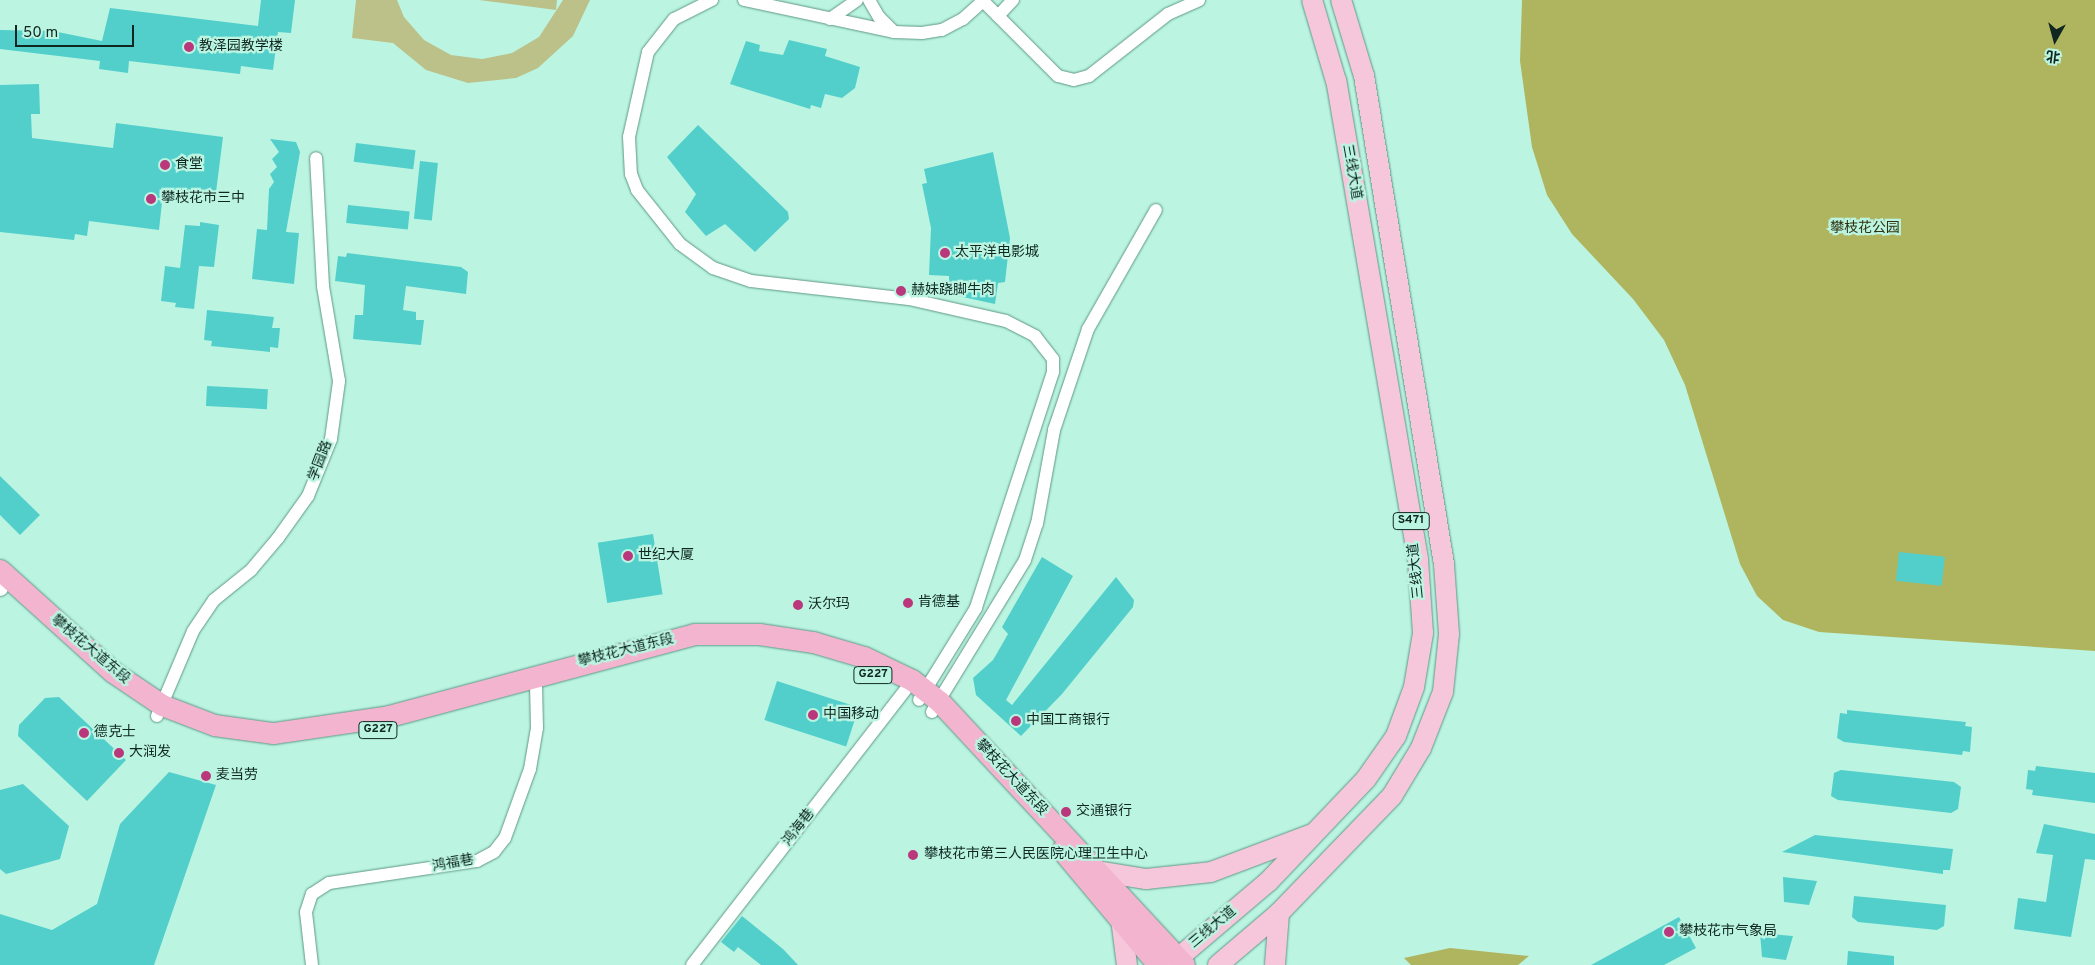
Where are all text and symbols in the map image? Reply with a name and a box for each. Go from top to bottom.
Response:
scale bar [18,15,136,47]
north arrow [2030,15,2080,65]
text: 50 m [23,24,58,43]
place label: 教泽园教学楼 [199,39,283,55]
marker: 教泽园教学楼 [183,41,195,53]
text: 北 [2045,46,2061,65]
street label: 三线大道 [1338,143,1364,201]
place label: 食堂 [175,157,203,173]
marker: 食堂 [159,159,171,171]
place label: 攀枝花市三中 [161,191,245,207]
marker: 攀枝花市三中 [145,193,157,205]
park label: 攀枝花公园 [1830,221,1900,237]
place label: 太平洋电影城 [955,245,1039,261]
marker: 太平洋电影城 [939,247,951,259]
place label: 赫妹跷脚牛肉 [911,283,995,299]
marker: 赫妹跷脚牛肉 [895,285,907,297]
street label: 学园路 [306,438,336,484]
road number: S471 [1392,512,1430,530]
street label: 三线大道 [1406,542,1428,600]
place label: 世纪大厦 [638,548,694,564]
marker: 世纪大厦 [622,550,634,562]
place label: 肯德基 [918,595,960,611]
place label: 沃尔玛 [808,597,850,613]
marker: 肯德基 [902,597,914,609]
marker: 沃尔玛 [792,599,804,611]
street label: 攀枝花大道东段 [47,612,133,688]
street label: 攀枝花大道东段 [576,631,676,671]
road number: G227 [853,666,893,684]
place label: 中国移动 [823,707,879,723]
marker: 中国移动 [807,709,819,721]
place label: 中国工商银行 [1026,713,1110,729]
marker: 中国工商银行 [1010,715,1022,727]
road number: G227 [358,720,398,740]
place label: 德克士 [94,725,136,741]
marker: 德克士 [78,727,90,739]
street label: 攀枝花大道东段 [971,736,1051,820]
place label: 大润发 [129,745,171,761]
marker: 大润发 [113,747,125,759]
place label: 麦当劳 [216,768,258,784]
marker: 麦当劳 [200,770,212,782]
place label: 交通银行 [1076,804,1132,820]
street label: 鸿海巷 [779,806,819,850]
marker: 交通银行 [1060,806,1072,818]
place label: 攀枝花市第三人民医院心理卫生中心 [924,847,1148,863]
marker: 攀枝花市第三人民医院心理卫生中心 [906,848,920,862]
street label: 鸿福巷 [431,852,475,876]
street label: 三线大道 [1186,904,1240,952]
place label: 攀枝花市气象局 [1679,924,1777,940]
marker: 攀枝花市气象局 [1663,926,1675,938]

